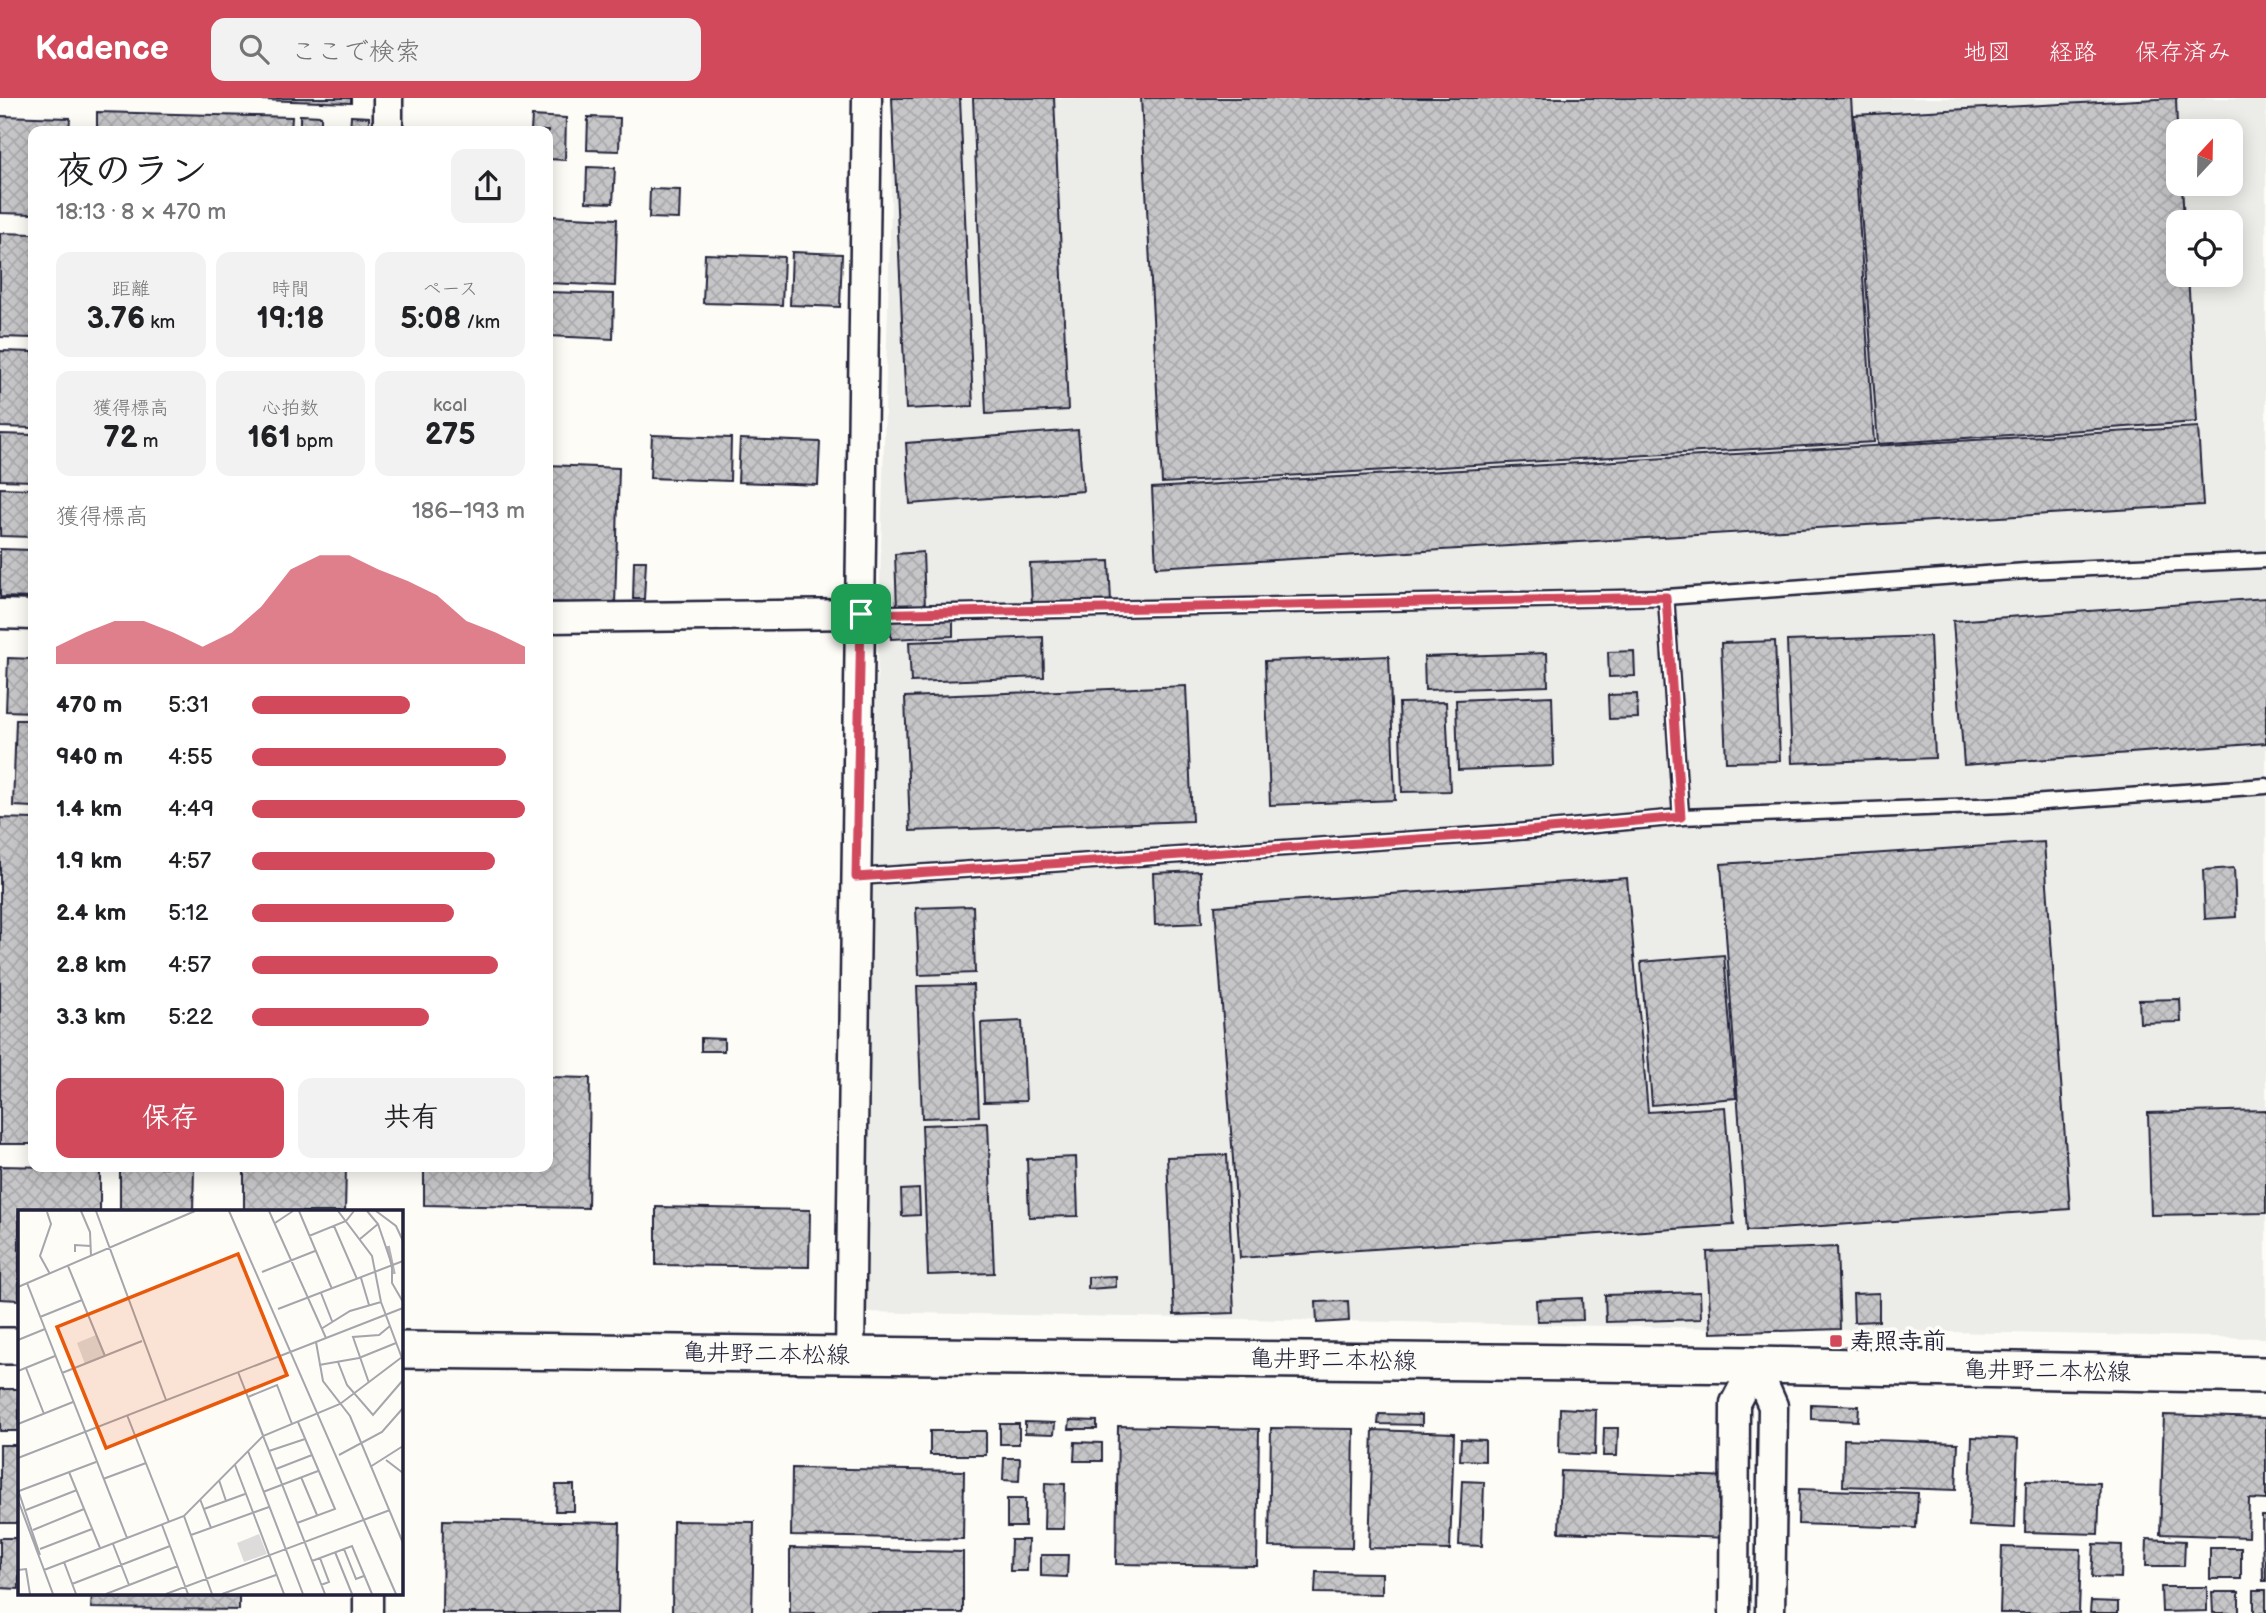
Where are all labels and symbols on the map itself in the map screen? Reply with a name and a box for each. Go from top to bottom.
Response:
north arrow [2166,119,2244,196]
pin [831,584,891,644]
inset map [18,1210,402,1596]
place label: 寿照寺前 [1850,1327,1946,1356]
marker: 寿照寺前 [1828,1333,1844,1349]
street label: 亀井野二本松線 [682,1338,850,1370]
street label: 亀井野二本松線 [1249,1344,1417,1376]
street label: 亀井野二本松線 [1963,1355,2131,1387]

